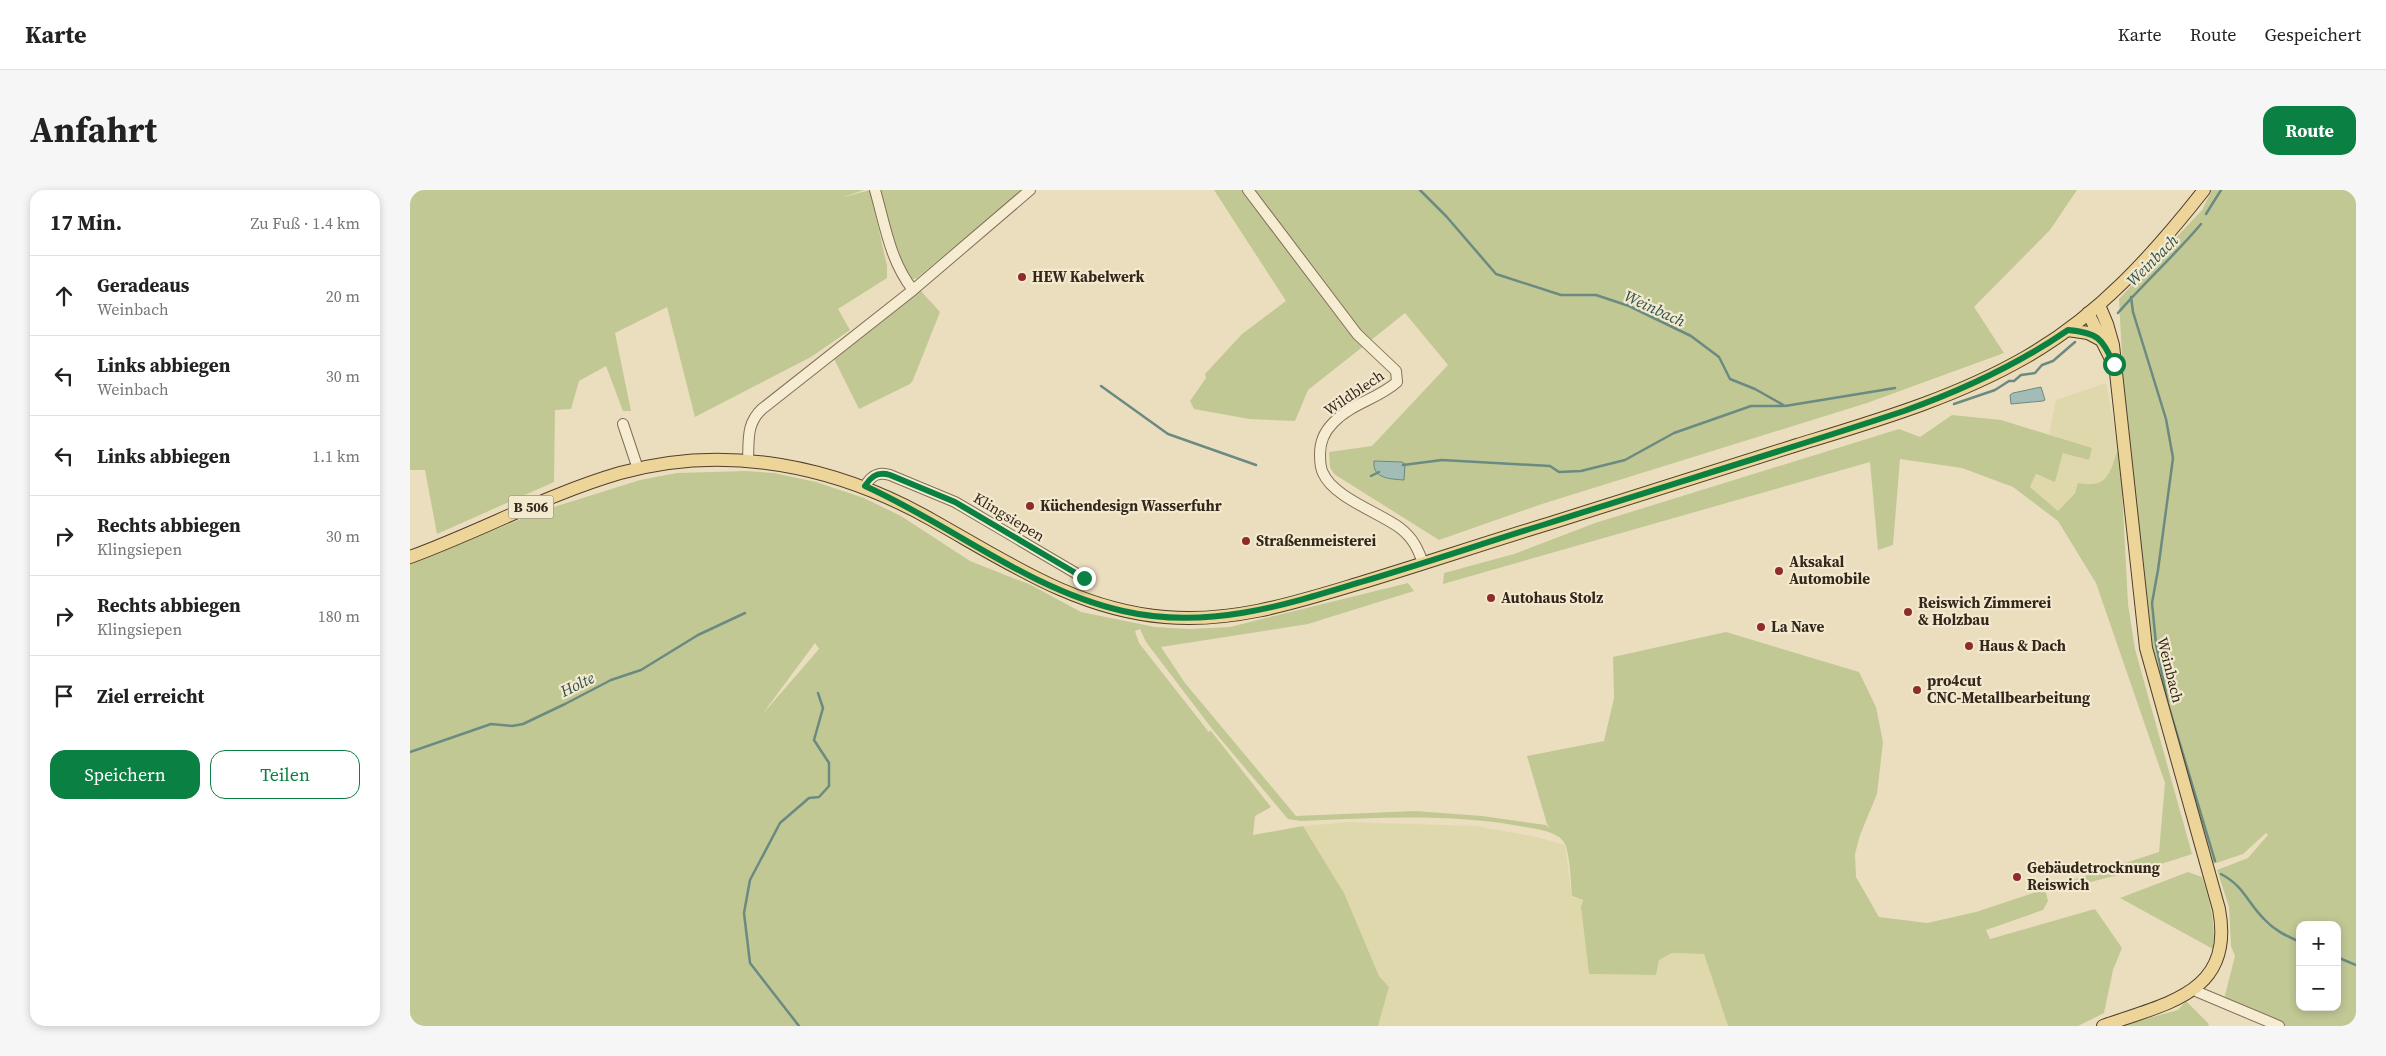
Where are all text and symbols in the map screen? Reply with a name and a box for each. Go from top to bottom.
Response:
text: Karte [25,18,86,51]
text: Karte [2118,22,2162,47]
text: Route [2190,22,2236,47]
text: Gespeichert [2264,22,2361,47]
text: Anfahrt [30,106,157,154]
button: Route [2263,106,2356,155]
text: 17 Min. [50,208,122,237]
text: Zu Fuß · 1.4 km [251,212,360,234]
water label: Weinbach [2121,229,2183,291]
place label: HEW Kabelwerk [1032,266,1144,287]
marker: HEW Kabelwerk [1016,271,1028,283]
text: Geradeaus [97,272,189,298]
icon: ahead [50,282,78,310]
water label: Weinbach [1621,284,1689,332]
text: 20 m [326,285,360,307]
text: Weinbach [97,298,169,320]
text: Links abbiegen [97,352,230,378]
route start [2103,353,2126,376]
icon: left [50,362,78,390]
text: 30 m [326,365,360,387]
street label: Wildblech [1320,365,1388,420]
text: Weinbach [97,378,169,400]
icon: left [50,442,78,470]
text: Links abbiegen [97,443,230,469]
text: 1.1 km [312,445,360,467]
street label: Klingsiepen [970,487,1049,546]
place label: Küchendesign Wasserfuhr [1040,495,1222,516]
road number: B 506 [508,496,554,518]
marker: Küchendesign Wasserfuhr [1024,500,1036,512]
text: Rechts abbiegen [97,512,241,538]
icon: right [50,522,78,550]
text: 30 m [326,525,360,547]
place label: Straßenmeisterei [1256,530,1376,551]
marker: Straßenmeisterei [1240,535,1252,547]
text: Klingsiepen [97,538,182,560]
place label: Aksakal Automobile [1789,551,1870,589]
marker: Aksakal Automobile [1773,565,1785,577]
route end [1073,567,1096,590]
place label: Autohaus Stolz [1501,587,1603,608]
text: Rechts abbiegen [97,592,241,618]
marker: Autohaus Stolz [1485,592,1497,604]
place label: Reiswich Zimmerei & Holzbau [1918,592,2051,630]
icon: right [50,602,78,630]
text: 180 m [318,605,360,627]
marker: Reiswich Zimmerei & Holzbau [1902,606,1914,618]
place label: La Nave [1771,616,1824,637]
text: Klingsiepen [97,618,182,640]
marker: La Nave [1755,621,1767,633]
place label: Haus & Dach [1979,635,2066,656]
street label: Weinbach [2152,635,2189,705]
marker: Haus & Dach [1963,640,1975,652]
water label: Holte [555,666,598,702]
place label: pro4cut CNC-Metallbearbeitung [1927,670,2090,708]
icon: arrive [50,682,78,710]
text: Ziel erreicht [97,683,204,709]
marker: pro4cut CNC-Metallbearbeitung [1911,684,1923,696]
button: Speichern [50,750,200,799]
button: Teilen [210,750,360,799]
place label: Gebäudetrocknung Reiswich [2027,857,2160,895]
marker: Gebäudetrocknung Reiswich [2011,871,2023,883]
map controls [2296,921,2341,1011]
button: + [2296,921,2341,966]
button: − [2296,966,2341,1011]

